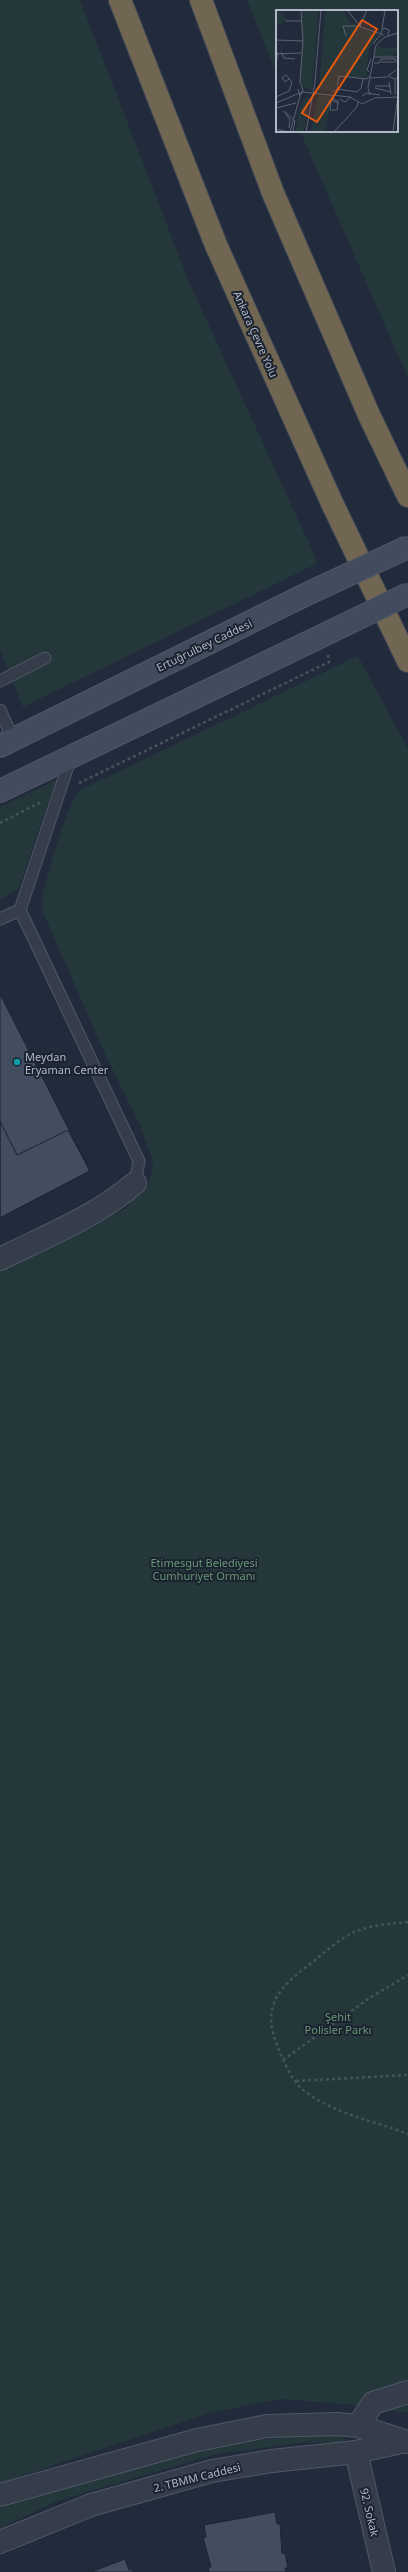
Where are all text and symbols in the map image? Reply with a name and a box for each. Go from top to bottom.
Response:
inset map [276,10,398,132]
street label: Ankara Çevre Yolu [230,288,282,380]
street label: Ertuğrulbey Caddesi [154,615,254,675]
place label: Meydan Eryaman Center [25,1049,109,1077]
marker: Meydan Eryaman Center [12,1057,22,1067]
park label: Etimesgut Belediyesi Cumhuriyet Ormanı [151,1555,258,1583]
park label: Şehit Polisler Parkı [305,2009,371,2037]
street label: 2. TBMM Caddesi [152,2459,242,2495]
street label: 92. Sokak [357,2486,383,2538]

